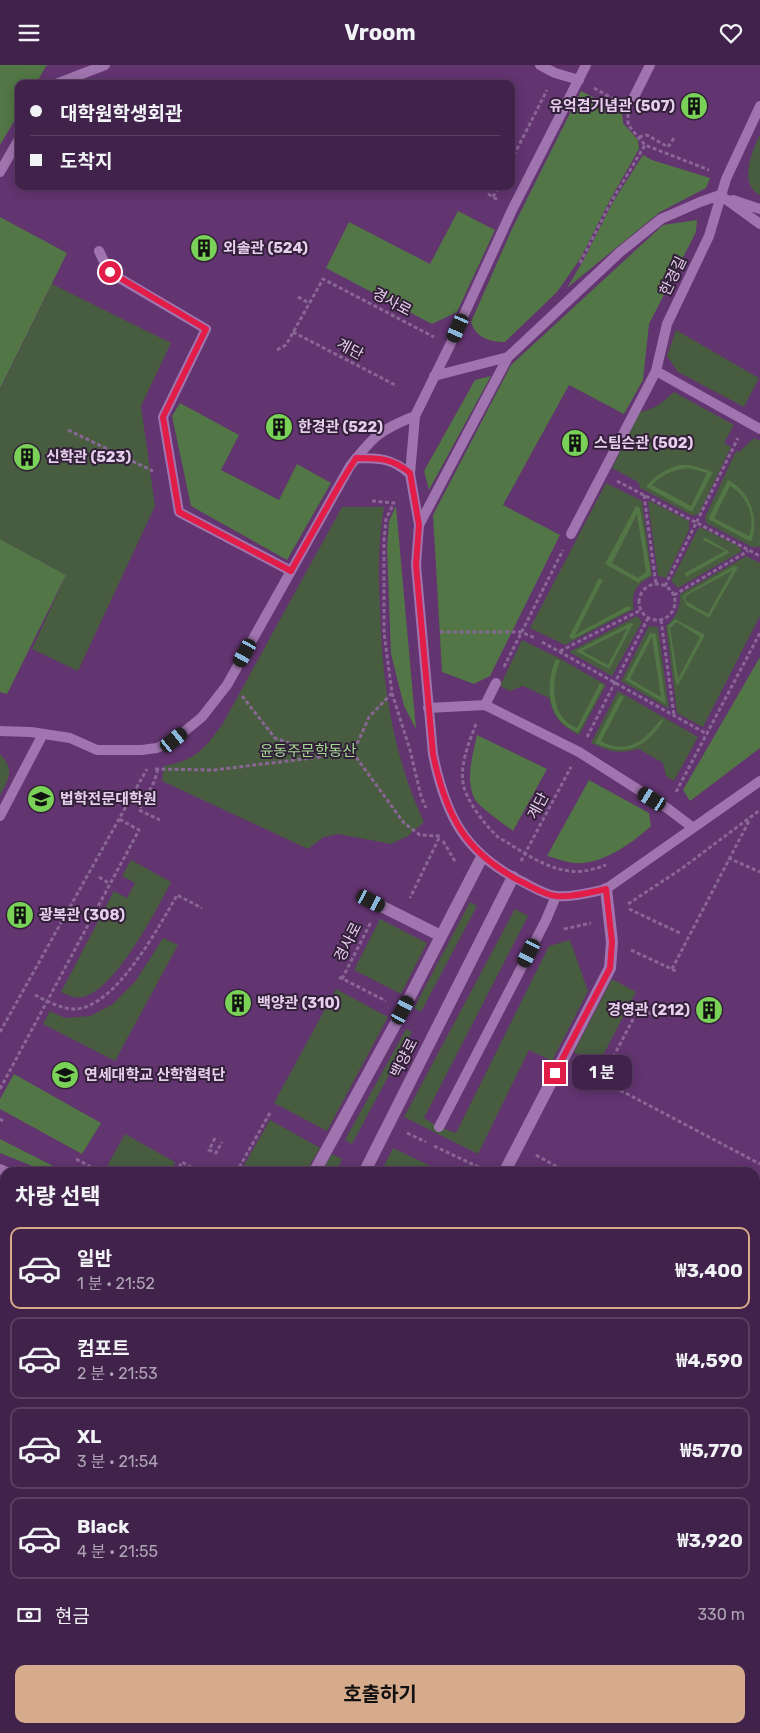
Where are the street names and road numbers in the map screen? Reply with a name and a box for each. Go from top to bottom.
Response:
street label: 한경길 [656,253,690,299]
street label: 경사로 [369,284,415,320]
street label: 계단 [334,335,367,364]
street label: 계단 [524,789,553,822]
street label: 경사로 [331,919,365,965]
street label: 백양로 [387,1035,421,1081]

